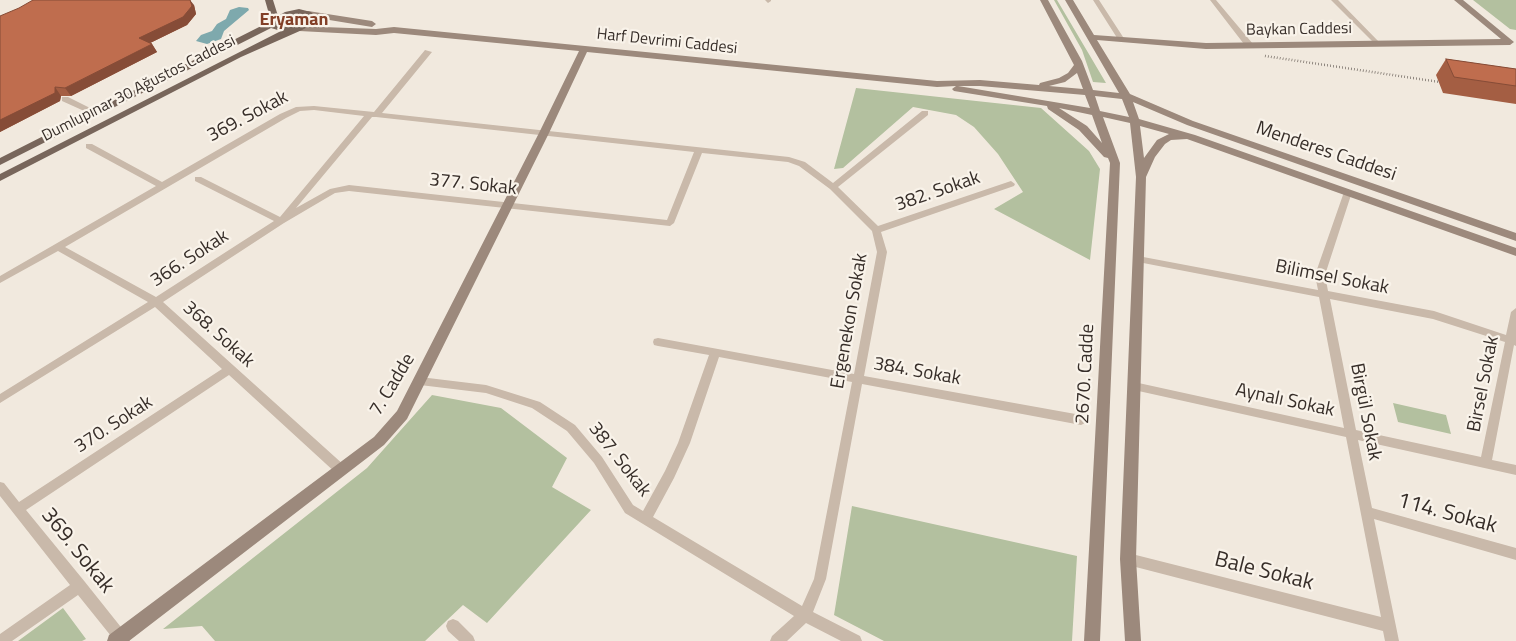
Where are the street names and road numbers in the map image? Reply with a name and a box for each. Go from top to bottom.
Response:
street label: Baykan Caddesi [1246,19,1352,41]
street label: Harf Devrimi Caddesi [596,25,738,59]
street label: Dumlupınar 30 Ağustos Caddesi [39,32,239,146]
street label: 369. Sokak [204,86,292,148]
street label: Menderes Caddesi [1253,117,1399,187]
street label: 382. Sokak [893,167,983,217]
street label: 377. Sokak [428,169,518,201]
street label: 366. Sokak [147,225,233,293]
street label: Ergenekon Sokak [827,251,873,391]
street label: Bilimsel Sokak [1273,256,1391,300]
street label: 368. Sokak [178,297,258,373]
street label: 2670. Cadde [1072,323,1100,425]
street label: Birsel Sokak [1464,334,1504,434]
street label: 7. Cadde [366,350,420,420]
street label: 384. Sokak [872,353,962,391]
street label: Birgül Sokak [1344,361,1386,463]
street label: Aynalı Sokak [1233,379,1337,423]
street label: 370. Sokak [71,391,157,459]
street label: 387. Sokak [583,418,655,502]
street label: 114. Sokak [1394,488,1500,540]
street label: 369. Sokak [35,503,119,599]
street label: Bale Sokak [1212,547,1316,597]

